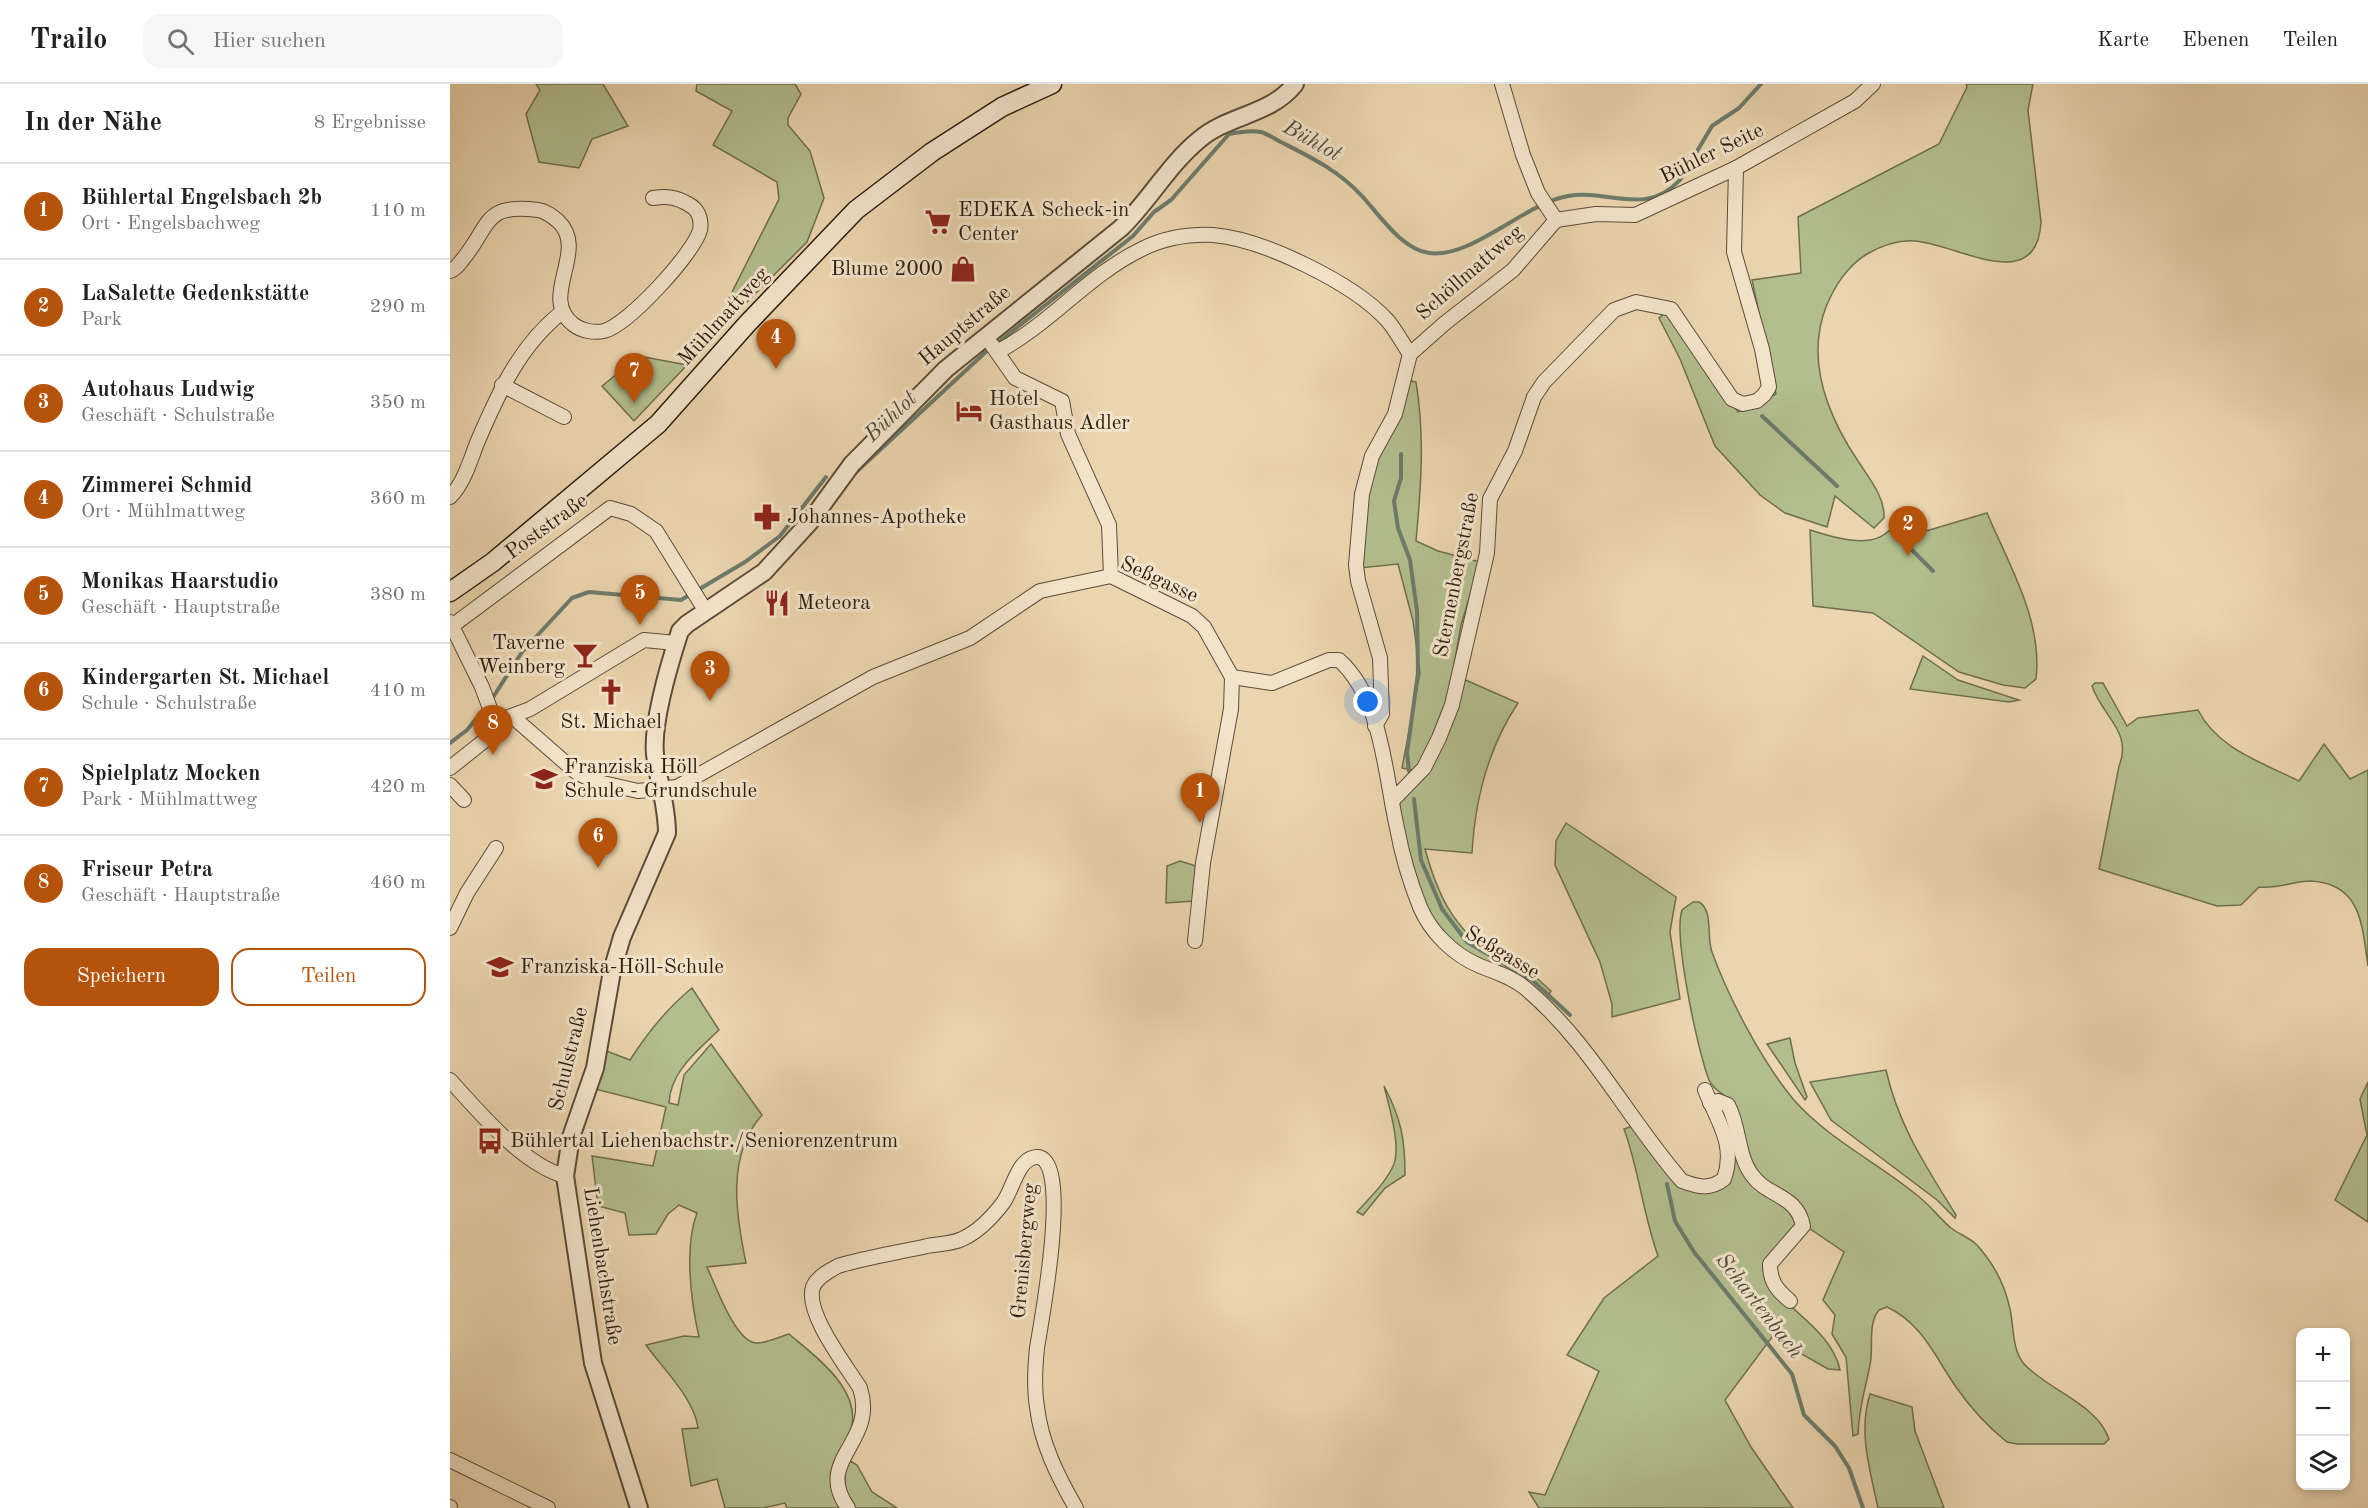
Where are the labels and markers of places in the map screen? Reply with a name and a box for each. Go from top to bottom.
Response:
place label: EDEKA Scheck-in Center [958,200,1129,245]
supermarket icon: EDEKA Scheck-in Center [923,207,953,237]
shop icon: Blume 2000 [948,254,978,284]
place label: Blume 2000 [831,259,943,280]
pin: 4 [756,320,796,369]
pin: 7 [614,354,654,403]
place label: Hotel Gasthaus Adler [989,389,1130,434]
hotel icon: Hotel Gasthaus Adler [954,396,984,426]
pharmacy icon: Johannes-Apotheke [752,502,782,532]
pin: 2 [1888,506,1928,556]
place label: Johannes-Apotheke [787,507,966,528]
pin: 5 [620,576,660,625]
restaurant icon: Meteora [762,588,792,618]
place label: Meteora [797,593,871,614]
place label: Taverne Weinberg [478,633,566,678]
bar icon: Taverne Weinberg [570,640,600,670]
pin: 3 [690,652,730,701]
church icon: St. Michael [596,677,626,707]
pin: 8 [474,706,513,755]
place label: St. Michael [560,712,662,733]
place label: Franziska Höll Schule - Grundschule [564,757,757,802]
school or university icon: Franziska Höll Schule - Grundschule [529,764,559,794]
pin: 1 [1180,774,1220,823]
pin: 6 [578,818,618,868]
school or university icon: Franziska-Höll-Schule [485,952,515,982]
place label: Franziska-Höll-Schule [520,957,724,978]
bus stop icon: Bühlertal Liehenbachstr./Seniorenzentrum [475,1126,505,1156]
place label: Bühlertal Liehenbachstr./Seniorenzentrum [510,1131,898,1152]

